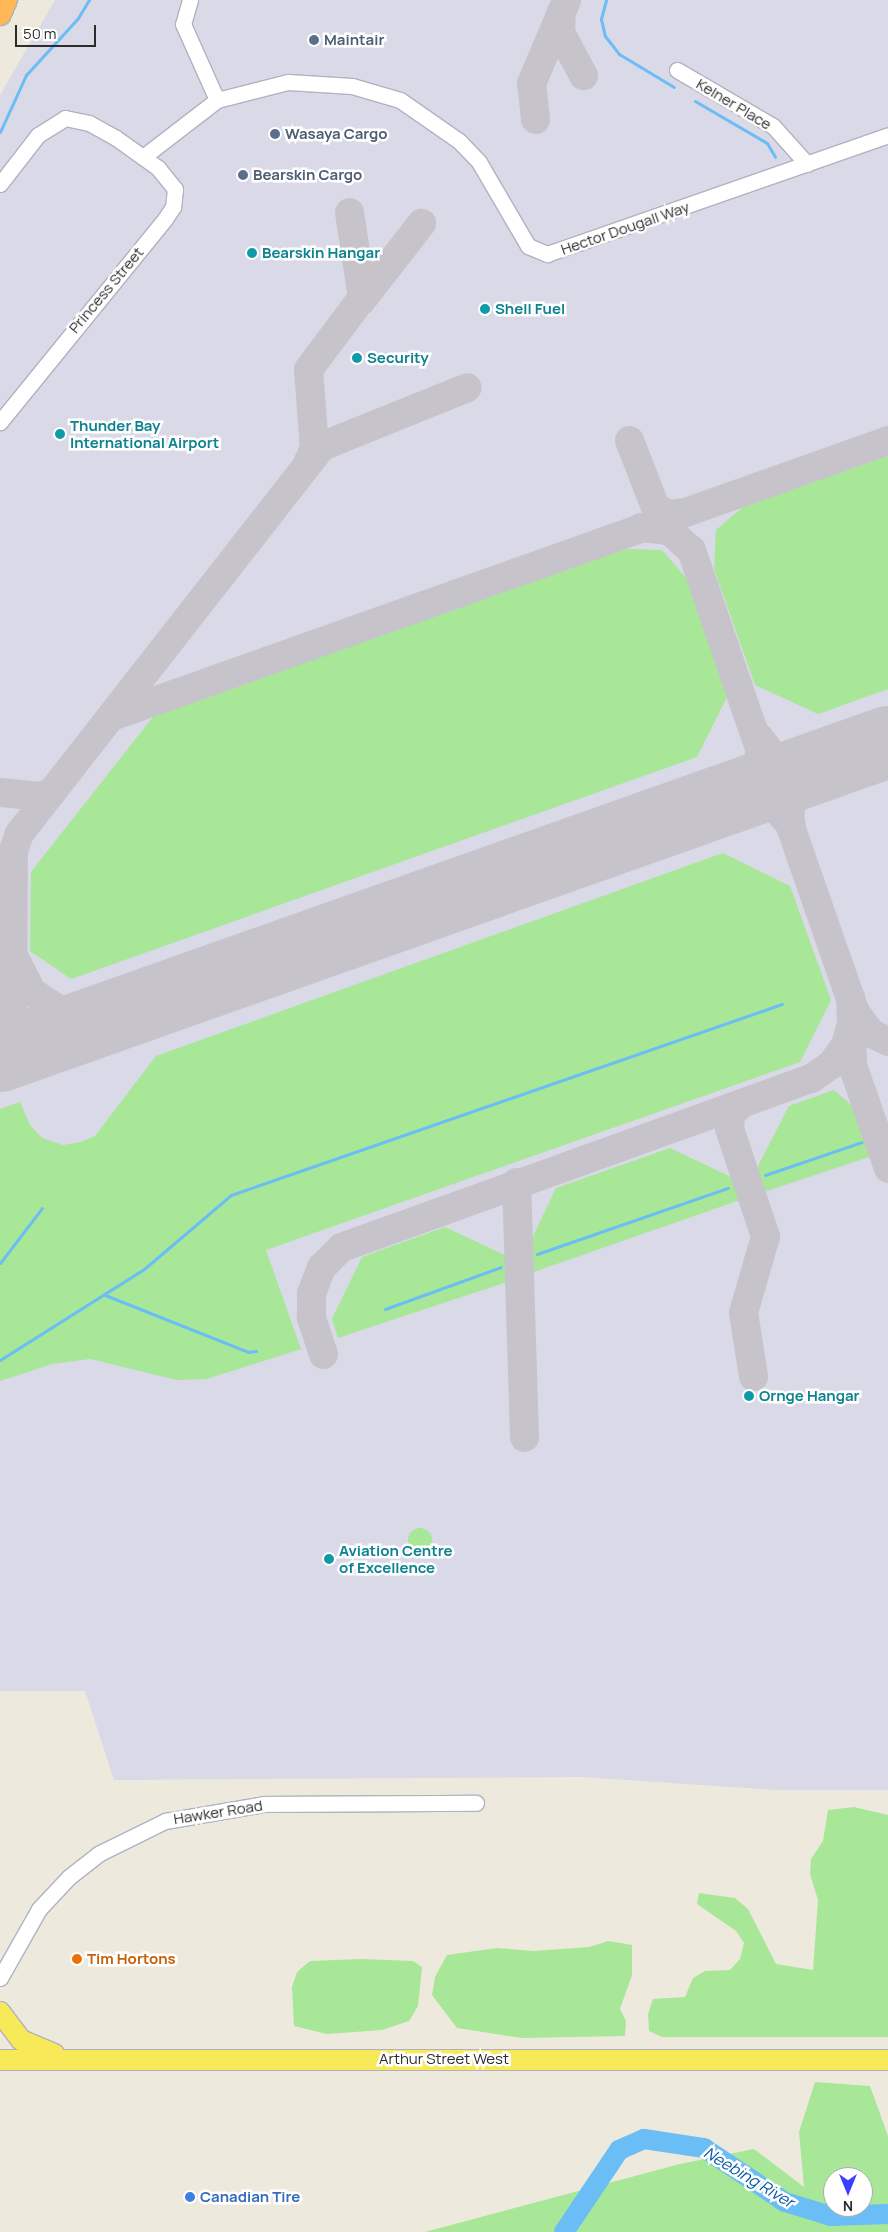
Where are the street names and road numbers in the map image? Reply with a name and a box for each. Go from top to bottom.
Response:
street label: Kelner Place [693,75,775,133]
street label: Hector Dougall Way [558,198,692,258]
street label: Princess Street [65,243,147,337]
street label: Hawker Road [172,1796,264,1828]
street label: Arthur Street West [379,2050,509,2068]

